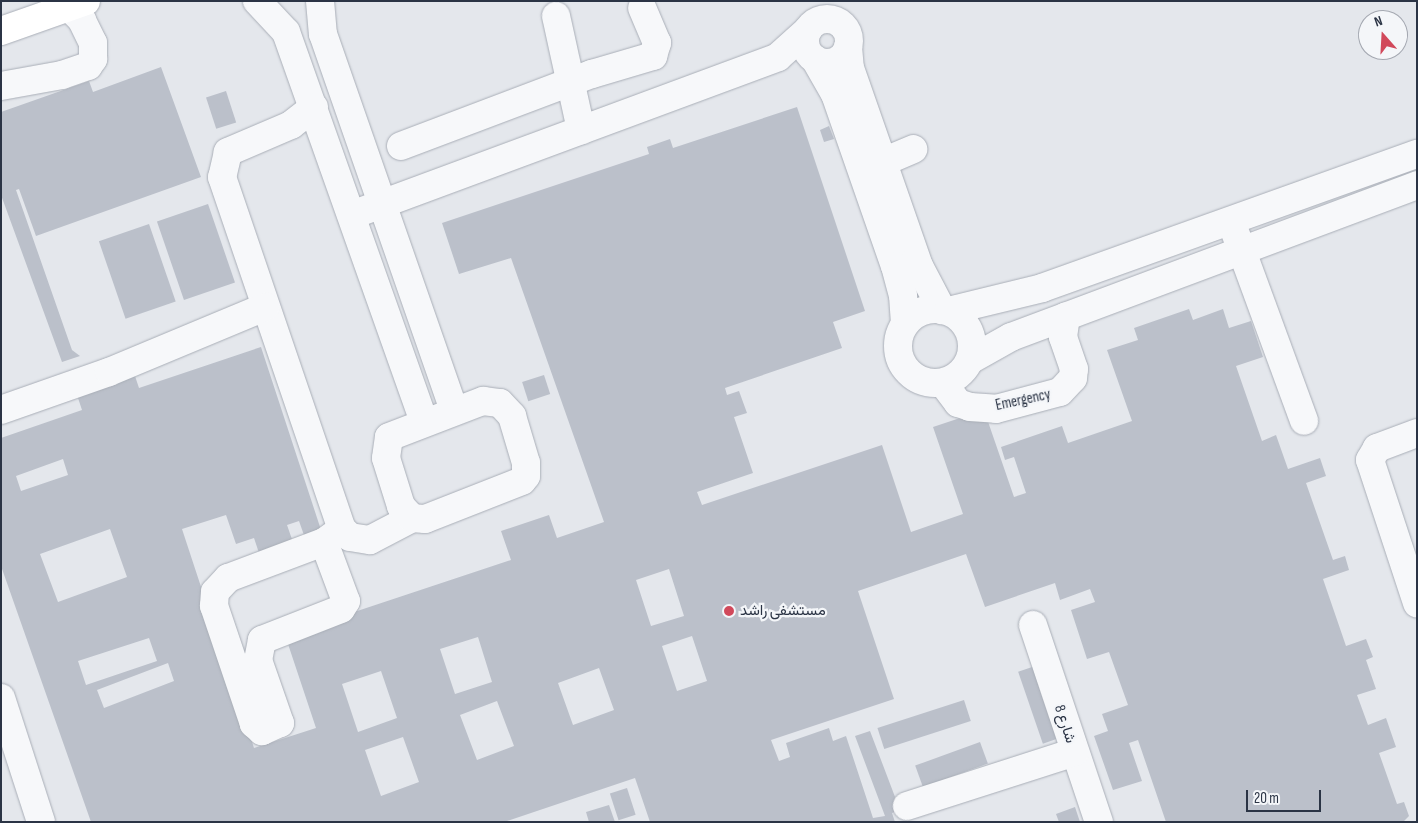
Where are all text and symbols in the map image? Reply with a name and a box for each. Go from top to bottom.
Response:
north arrow [1358,10,1408,60]
text: N [1372,12,1385,31]
street label: Emergency [994,385,1052,415]
place label: مستشفى راشد [740,602,826,620]
marker: مستشفى راشد [722,604,736,618]
street label: شارع 8 [1050,703,1080,745]
scale bar [1248,780,1323,812]
text: 20 m [1254,789,1279,808]

